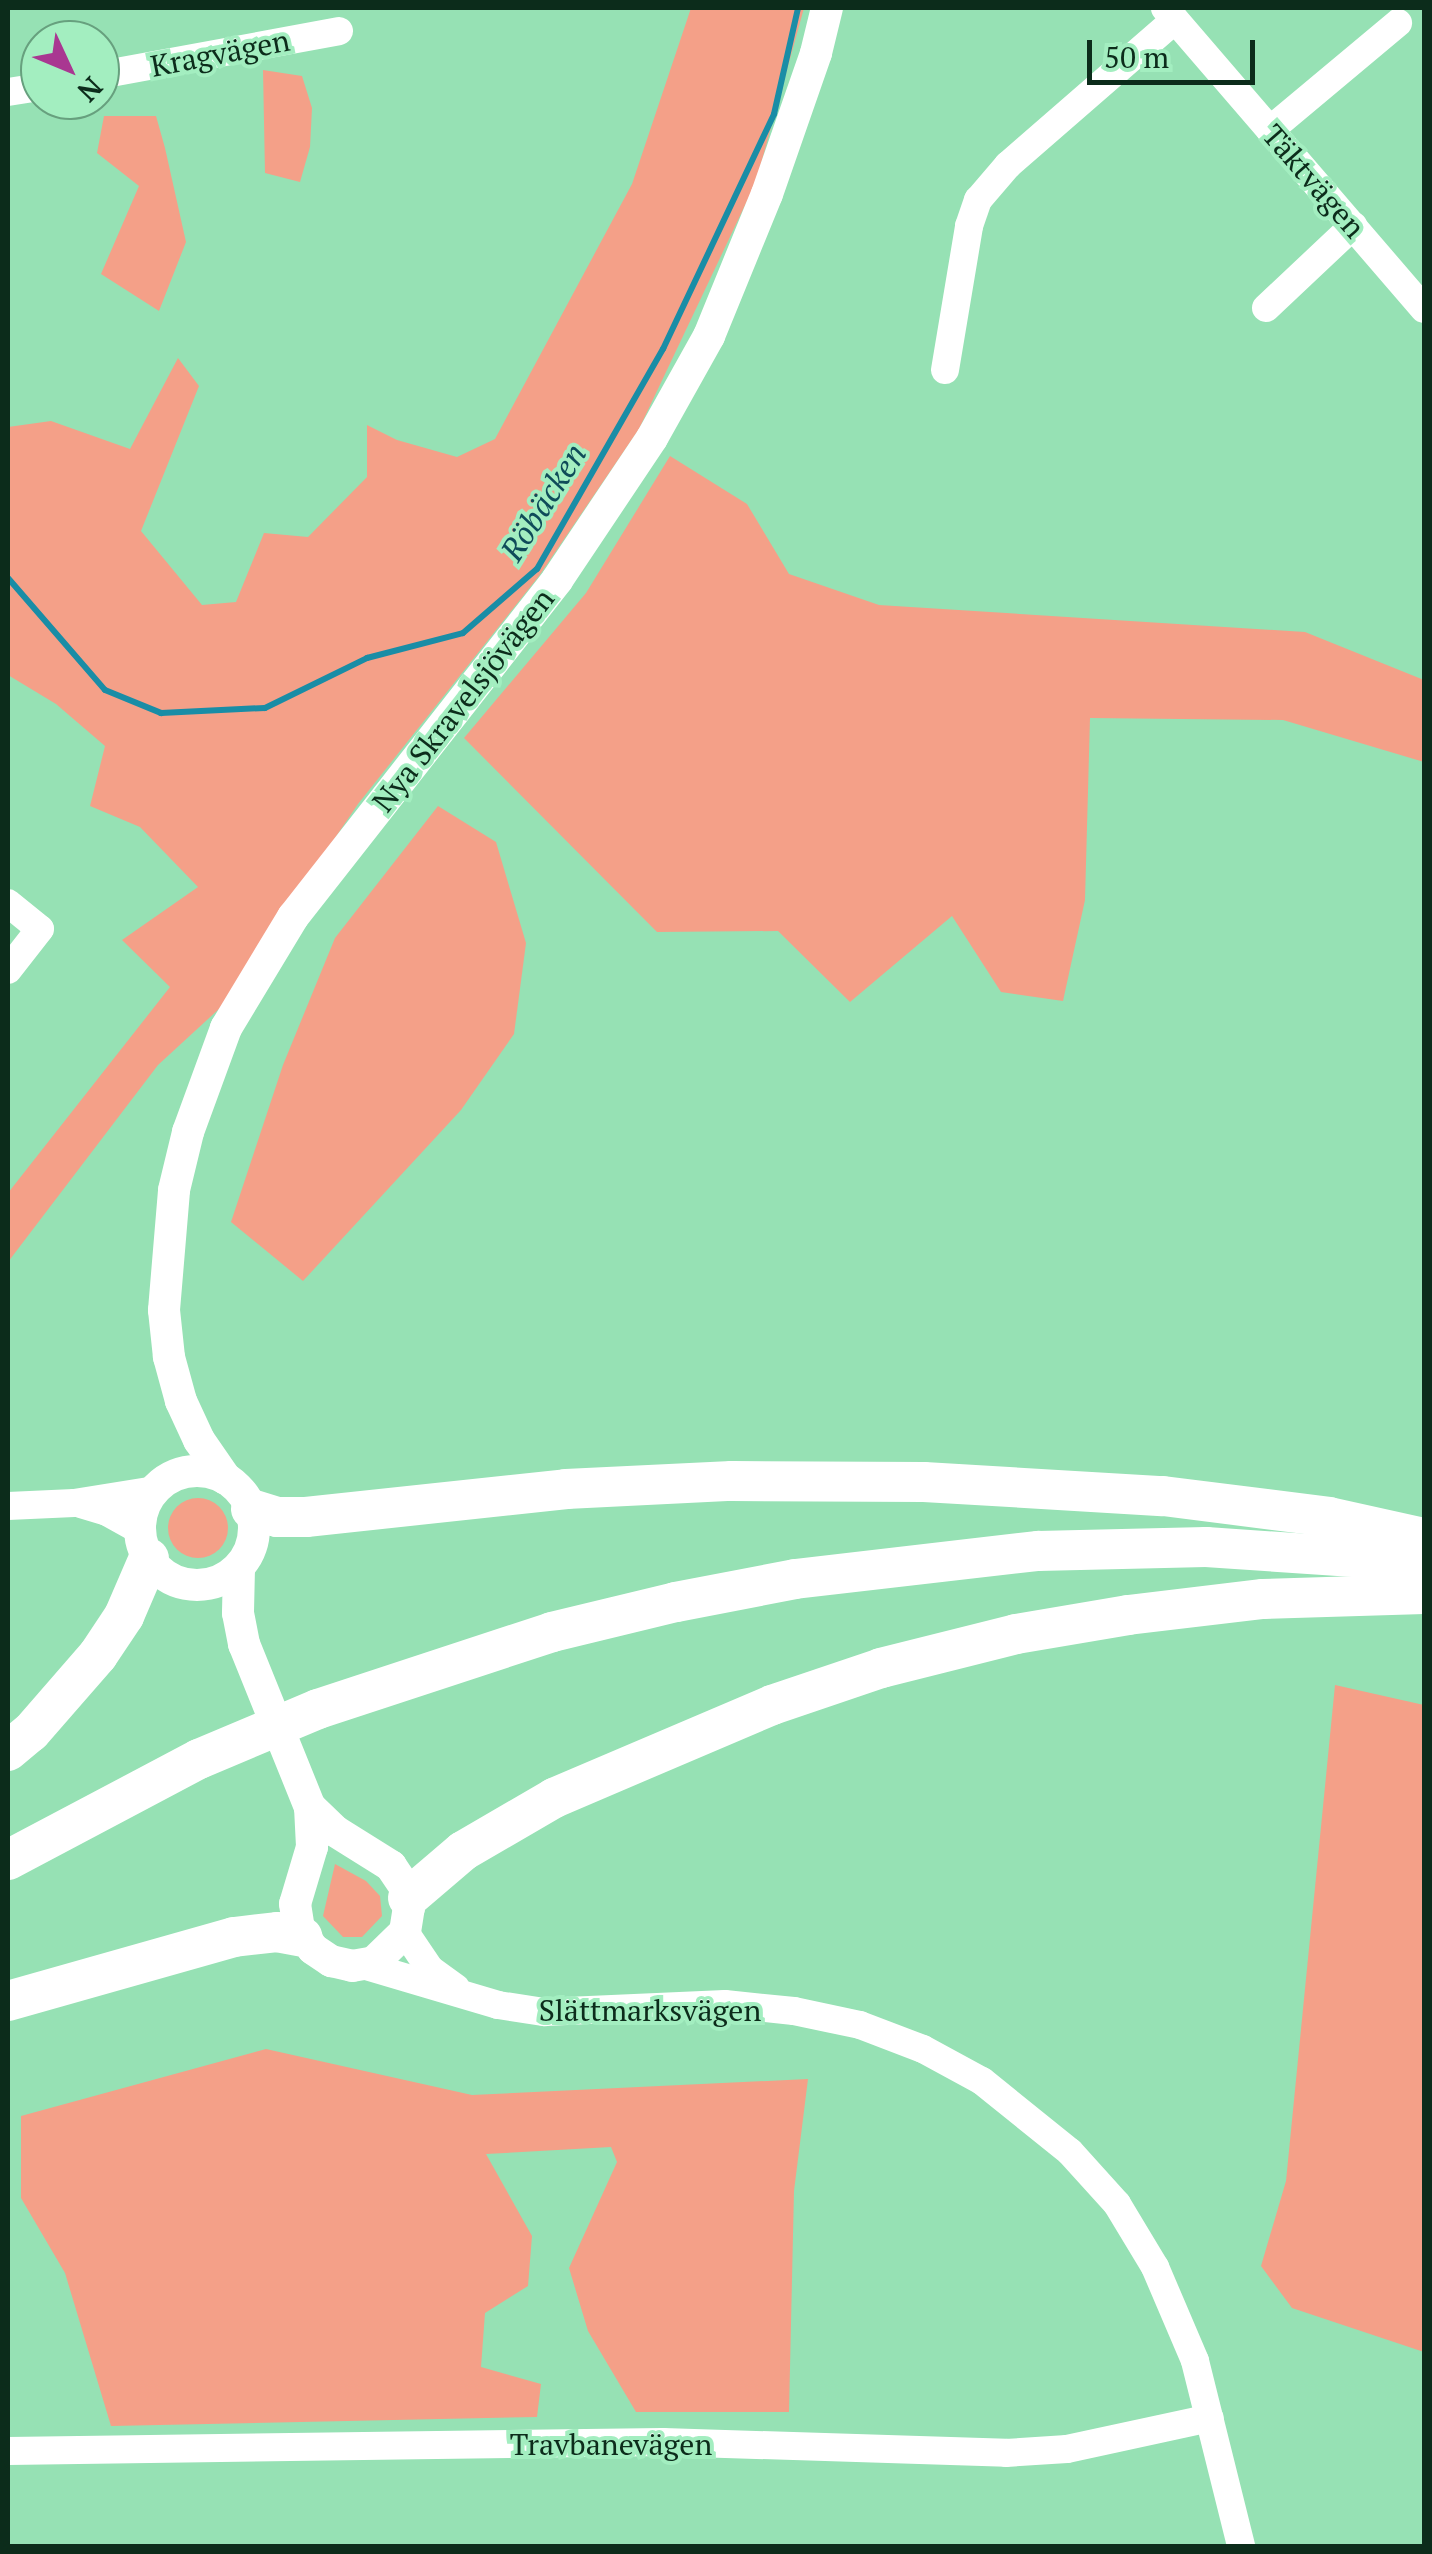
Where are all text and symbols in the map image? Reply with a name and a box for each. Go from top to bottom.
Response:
north arrow [20,20,120,120]
scale bar [1092,20,1260,82]
street label: Kragvägen [147,22,293,84]
text: 50 m [1104,37,1169,77]
text: N [70,69,111,110]
street label: Täktvägen [1255,117,1373,245]
water label: Röbäcken [492,436,594,568]
street label: Nya Skravelsjövägen [365,581,561,819]
street label: Slättmarksvägen [539,1992,761,2028]
street label: Travbanevägen [510,2426,712,2462]

